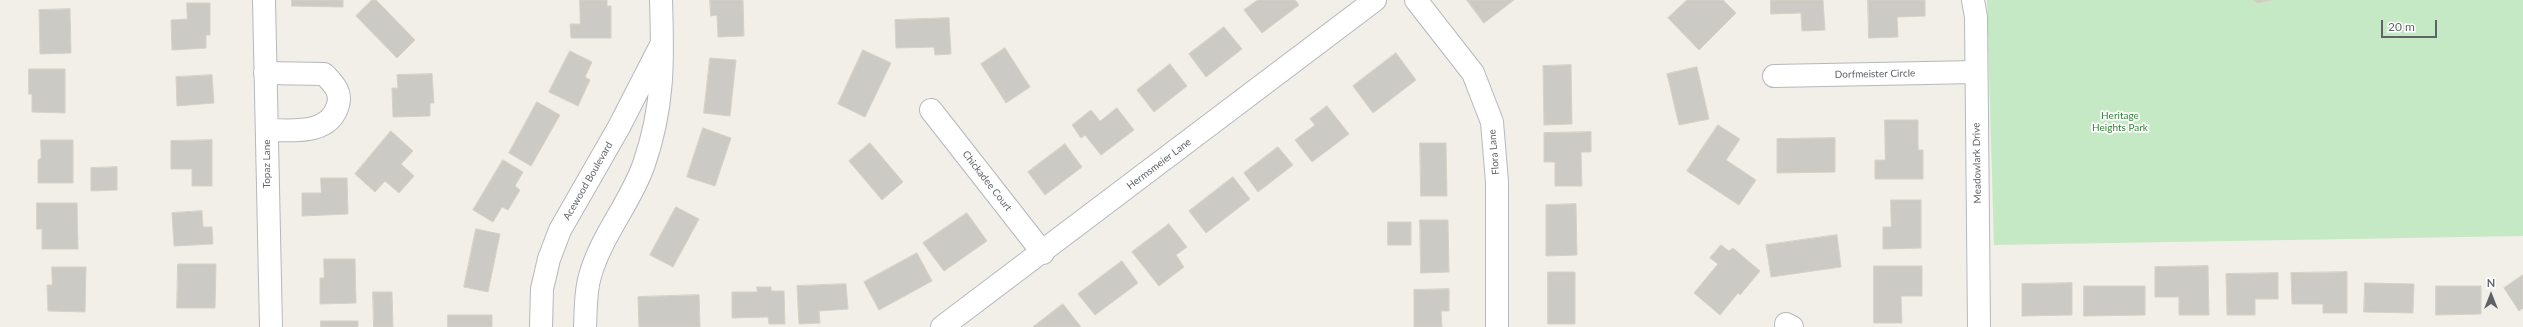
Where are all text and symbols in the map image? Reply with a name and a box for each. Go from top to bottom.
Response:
scale bar [2383,12,2439,38]
text: 20 m [2388,19,2415,34]
street label: Dorfmeister Circle [1835,67,1915,81]
park label: Heritage Heights Park [2092,110,2148,134]
street label: Meadowlark Drive [1970,122,1984,204]
street label: Flora Lane [1486,129,1502,175]
street label: Hermsmeier Lane [1125,136,1193,192]
street label: Topaz Lane [261,140,273,188]
street label: Acewood Boulevard [561,140,615,222]
street label: Chickadee Court [960,148,1014,214]
north arrow [2471,275,2511,315]
text: N [2487,276,2495,289]

